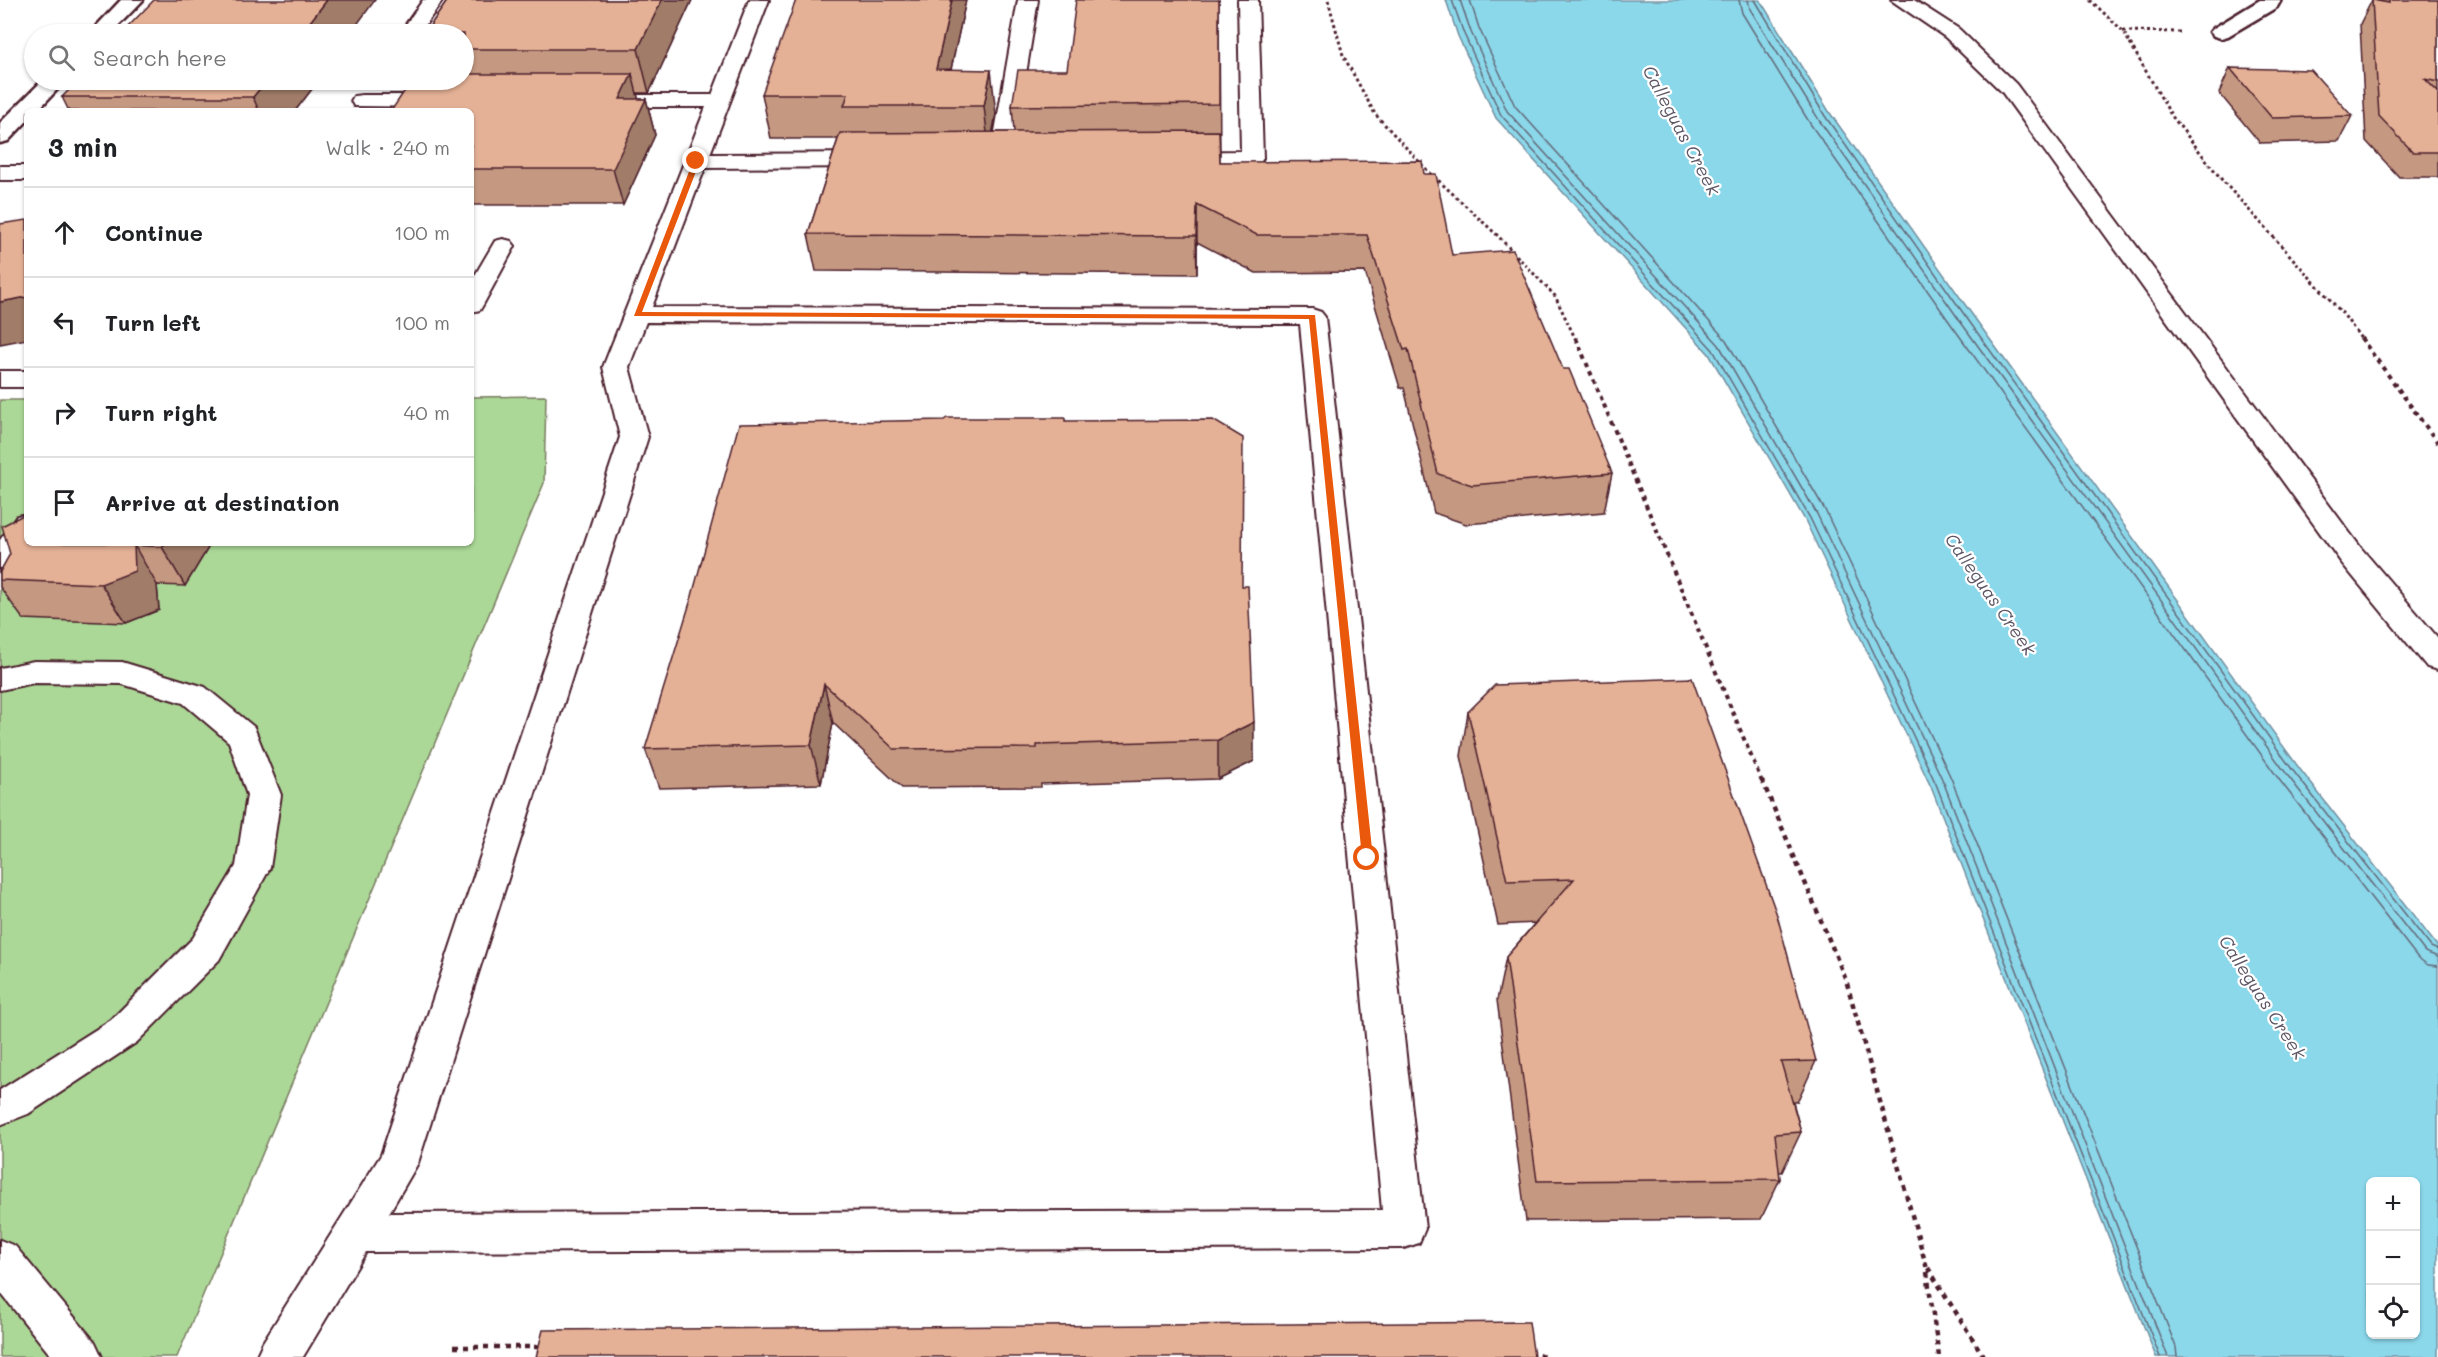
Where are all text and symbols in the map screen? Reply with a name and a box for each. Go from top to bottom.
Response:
search box [24,24,474,90]
icon: search [45,41,78,74]
text: Search here [93,43,227,72]
water label: Calleguas Creek [1638,61,1727,200]
text: 3 min [48,130,117,164]
text: Walk · 240 m [325,134,450,160]
route end [682,147,708,173]
icon: ahead [48,216,81,249]
text: Continue [105,218,203,247]
text: 100 m [394,219,450,245]
icon: left [48,306,81,339]
text: Turn left [105,308,201,337]
text: 100 m [394,309,450,335]
icon: right [48,396,81,429]
text: Turn right [105,398,217,427]
text: 40 m [404,399,450,425]
icon: arrive [48,486,81,519]
text: Arrive at destination [105,488,340,517]
water label: Calleguas Creek [1940,528,2042,660]
route start [1353,844,1379,870]
water label: Calleguas Creek [2214,930,2313,1064]
map controls [2366,1177,2420,1339]
button: + [2366,1177,2420,1231]
button: − [2366,1231,2420,1285]
button: locate [2366,1285,2420,1339]

